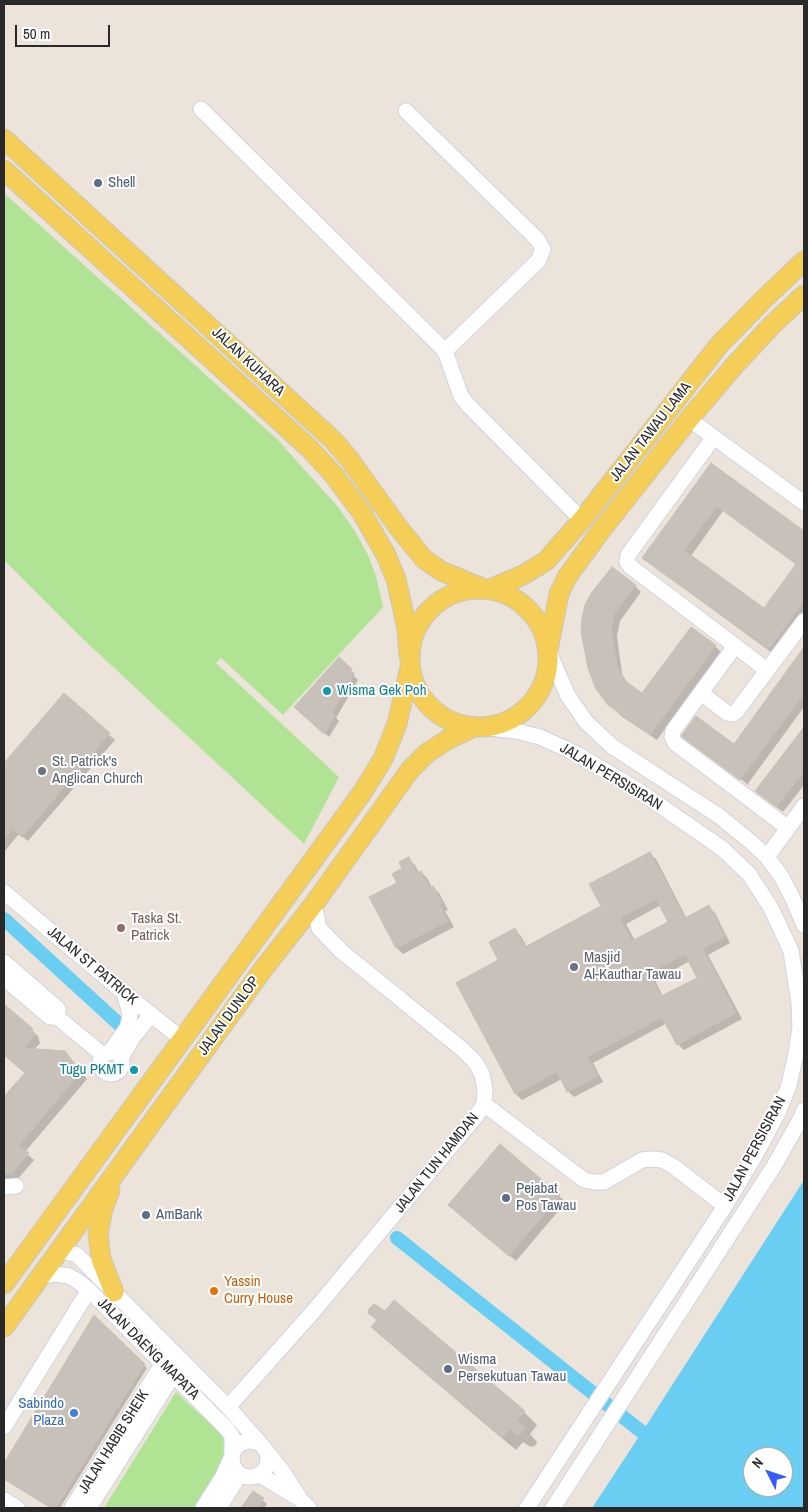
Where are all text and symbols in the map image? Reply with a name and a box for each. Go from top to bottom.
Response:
scale bar [18,15,112,47]
text: 50 m [23,23,50,44]
place label: Shell [108,174,135,192]
marker: Shell [92,177,104,189]
street label: JALAN KUHARA [208,324,288,400]
street label: JALAN TAWAU LAMA [607,379,695,485]
place label: Wisma Gek Poh [337,682,427,700]
marker: Wisma Gek Poh [321,685,333,697]
street label: JALAN PERSISIRAN [557,739,665,815]
place label: St. Patrick's Anglican Church [52,753,143,788]
marker: St. Patrick's Anglican Church [36,765,48,777]
place label: Taska St. Patrick [131,910,182,945]
marker: Taska St. Patrick [115,922,127,934]
street label: JALAN ST PATRICK [43,923,141,1009]
place label: Masjid Al-Kauthar Tawau [584,949,681,984]
marker: Masjid Al-Kauthar Tawau [568,961,580,973]
street label: JALAN DUNLOP [194,973,264,1059]
place label: Tugu PKMT [59,1061,124,1079]
marker: Tugu PKMT [128,1064,140,1076]
street label: JALAN PERSISIRAN [720,1093,790,1205]
street label: JALAN TUN HAMDAN [391,1109,483,1217]
place label: Pejabat Pos Tawau [516,1180,576,1215]
marker: Pejabat Pos Tawau [500,1192,512,1204]
place label: AmBank [156,1206,202,1224]
marker: AmBank [140,1209,152,1221]
place label: Yassin Curry House [224,1273,293,1308]
marker: Yassin Curry House [208,1285,220,1297]
street label: JALAN DAENG MAPATA [93,1294,203,1404]
place label: Wisma Persekutuan Tawau [458,1351,566,1386]
marker: Wisma Persekutuan Tawau [442,1363,454,1375]
street label: JALAN HABIB SHEIK [75,1387,153,1497]
place label: Sabindo Plaza [18,1395,64,1430]
marker: Sabindo Plaza [68,1407,80,1419]
north arrow [743,1447,793,1497]
text: N [748,1454,767,1472]

